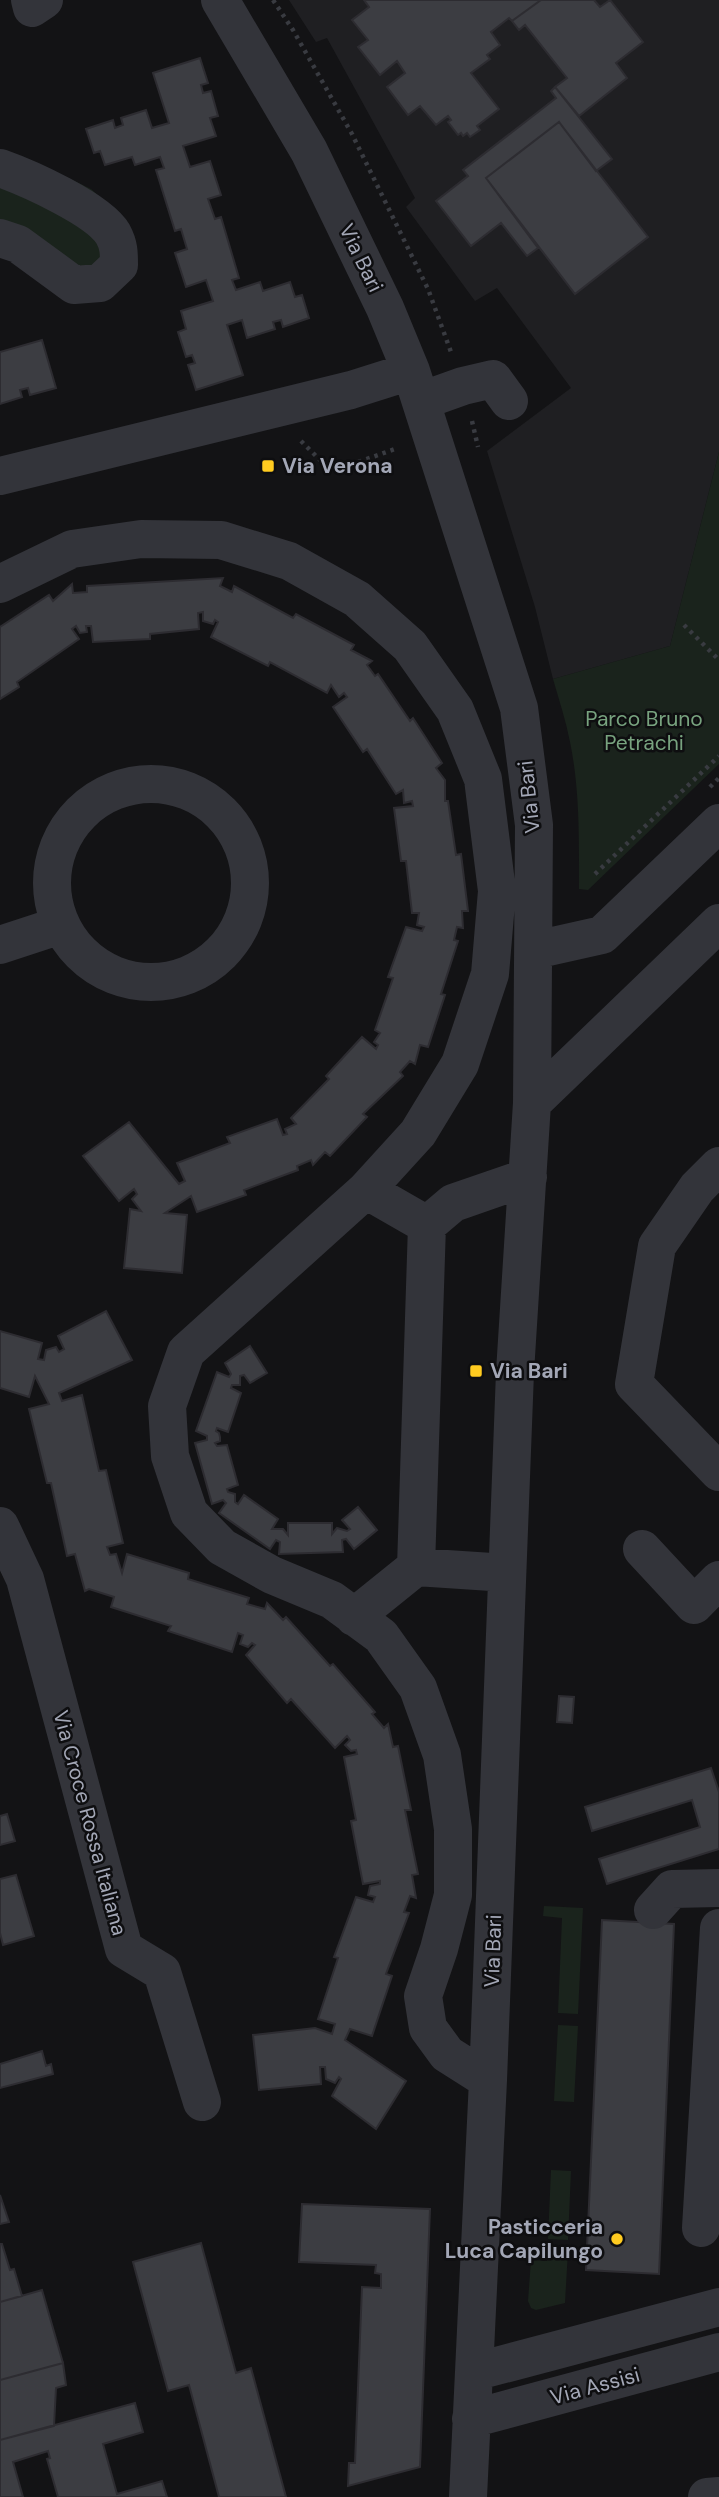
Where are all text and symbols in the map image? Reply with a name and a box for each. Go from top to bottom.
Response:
street label: Via Bari [332,219,390,297]
place label: Via Verona [282,452,393,480]
marker: Via Verona [260,458,276,474]
park label: Parco Bruno Petrachi [585,705,703,757]
street label: Via Bari [511,759,547,835]
place label: Via Bari [490,1357,568,1385]
marker: Via Bari [468,1363,484,1379]
street label: Via Croce Rossa Italiana [46,1707,134,1939]
street label: Via Bari [478,1914,508,1988]
place label: Pasticceria Luca Capilungo [445,2213,603,2265]
marker: Pasticceria Luca Capilungo [609,2231,625,2247]
street label: Via Assisi [547,2361,643,2411]

